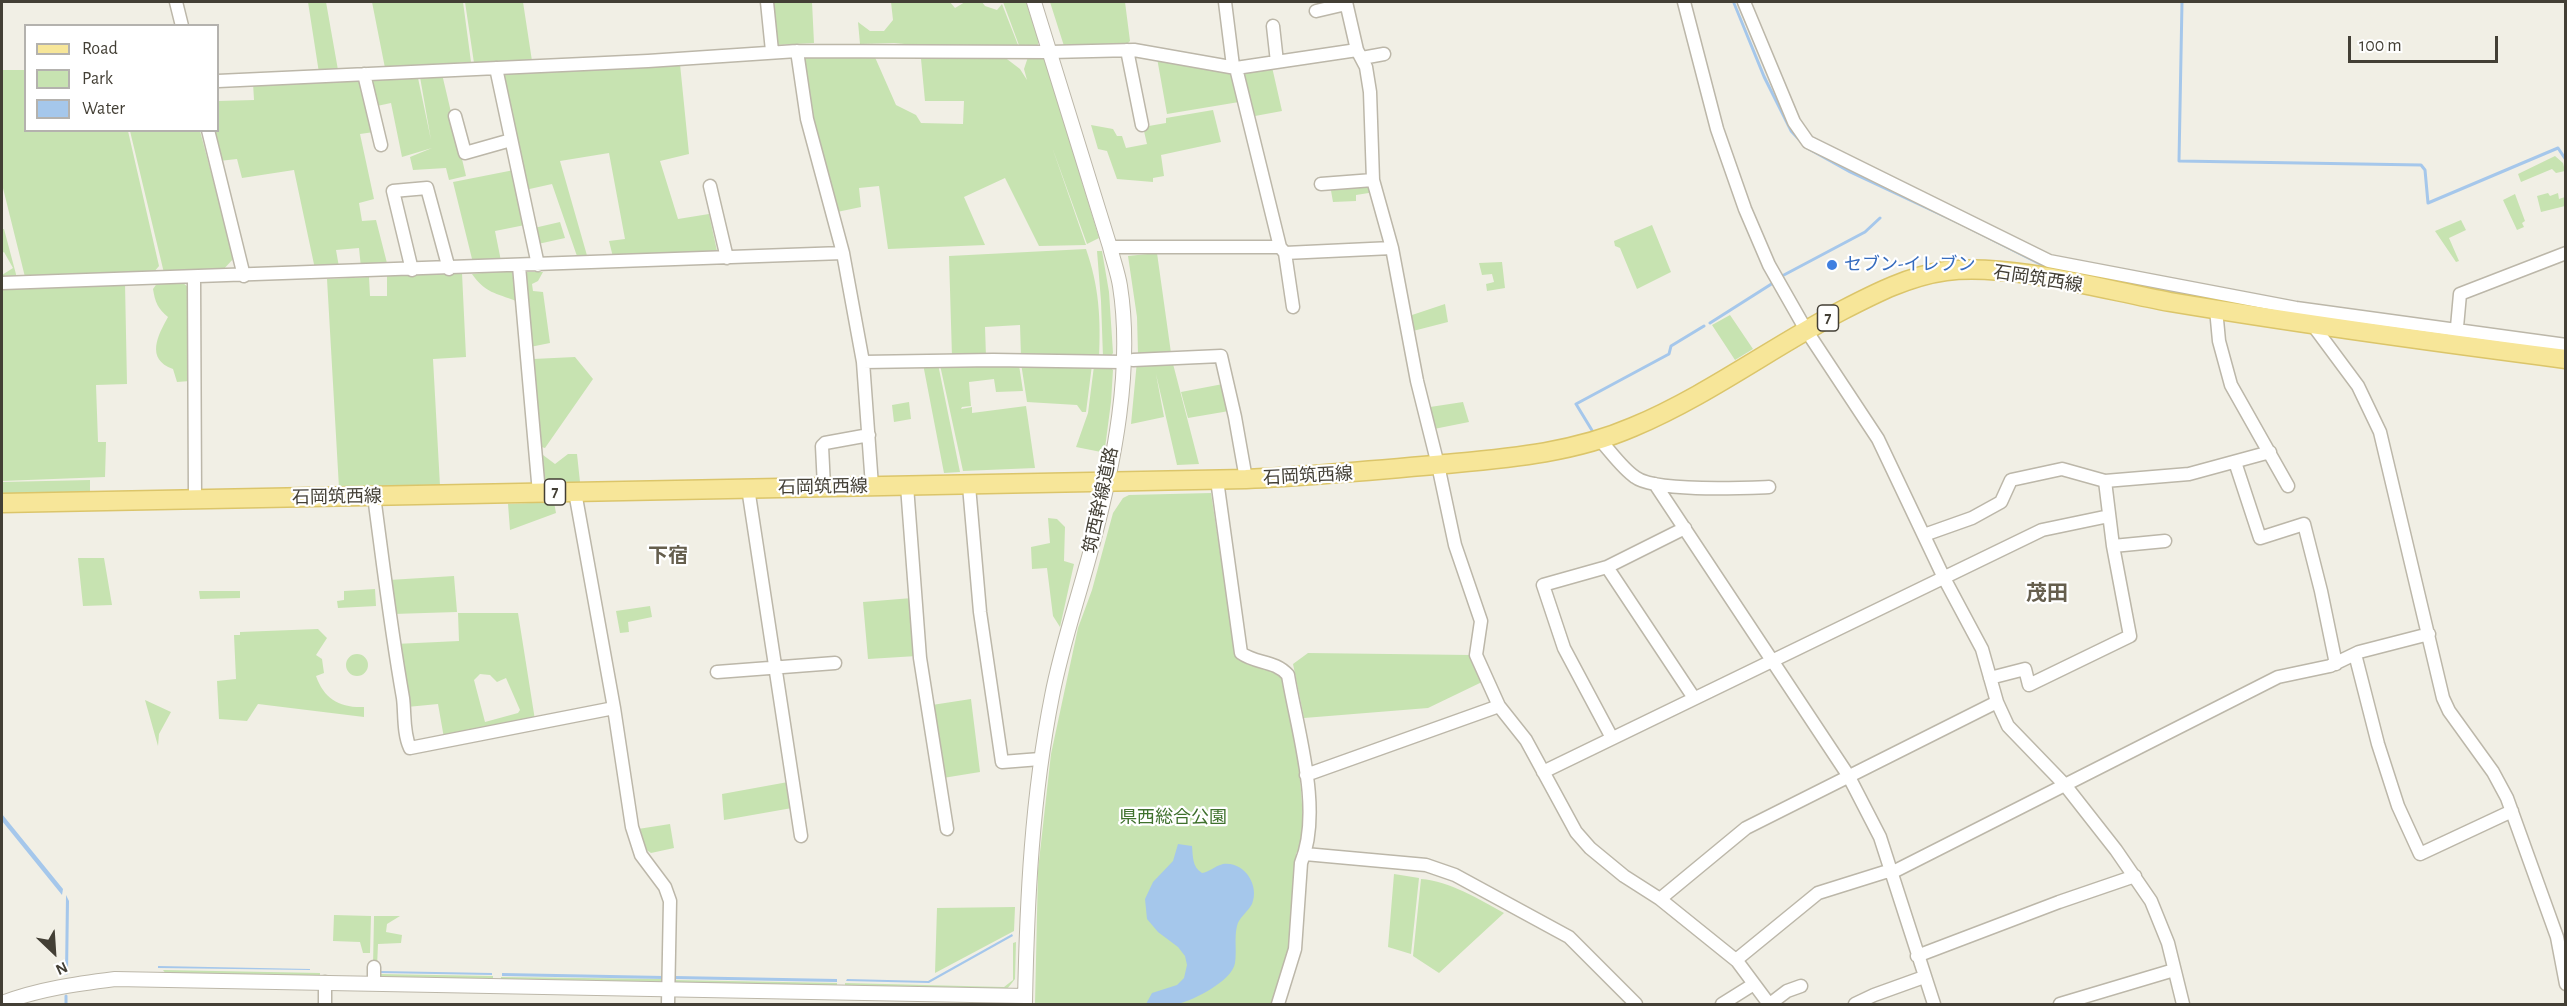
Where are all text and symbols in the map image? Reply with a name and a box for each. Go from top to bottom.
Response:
legend [24,24,219,132]
scale bar [2351,24,2501,62]
text: 100 m [2359,37,2402,55]
text: Road [82,40,118,58]
text: Park [82,70,113,88]
text: Water [82,100,125,118]
place label: セブン-イレブン [1844,254,1976,276]
marker: セブン-イレブン [1825,258,1839,272]
street label: 石岡筑西線 [1992,261,2084,297]
road number: 7 [1818,305,1838,331]
street label: 筑西幹線道路 [1079,445,1123,555]
street label: 石岡筑西線 [1262,463,1354,489]
street label: 石岡筑西線 [778,475,868,499]
road number: 7 [544,479,566,505]
street label: 石岡筑西線 [292,485,382,509]
district label: 下宿 [648,544,688,568]
district label: 茂田 [2026,581,2068,607]
park label: 県西総合公園 [1119,807,1227,829]
north arrow [24,922,84,982]
text: N [53,959,70,978]

